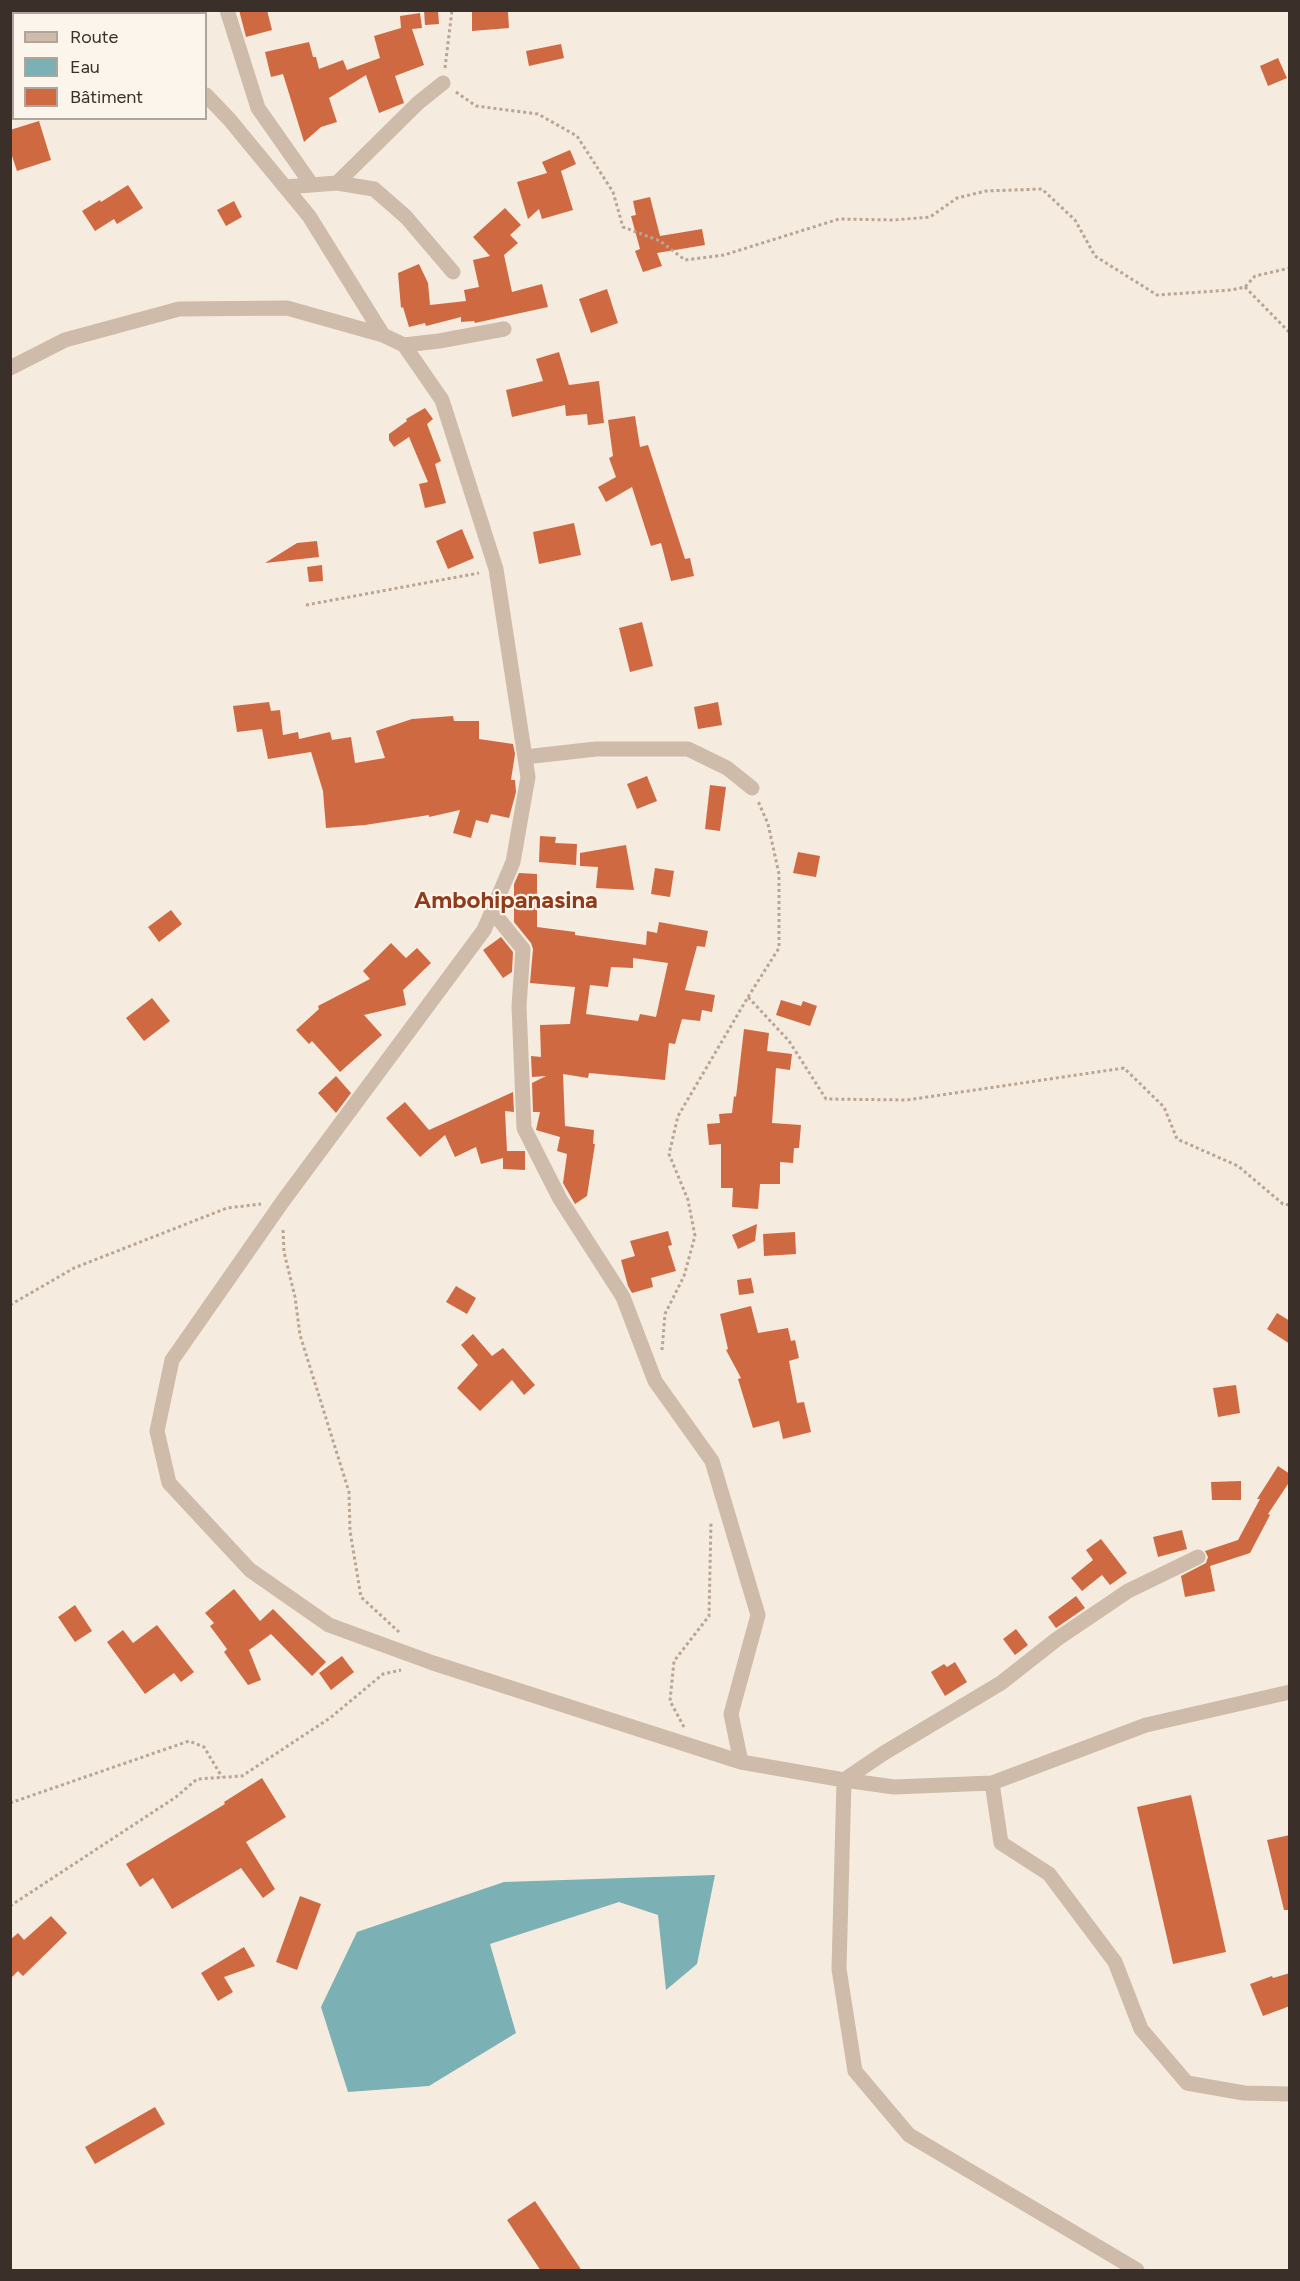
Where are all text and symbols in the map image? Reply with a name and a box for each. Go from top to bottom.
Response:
legend [12,12,207,120]
text: Route [70,26,118,48]
text: Eau [70,56,100,78]
text: Bâtiment [70,86,143,108]
district label: Ambohipanasina [414,887,598,915]

